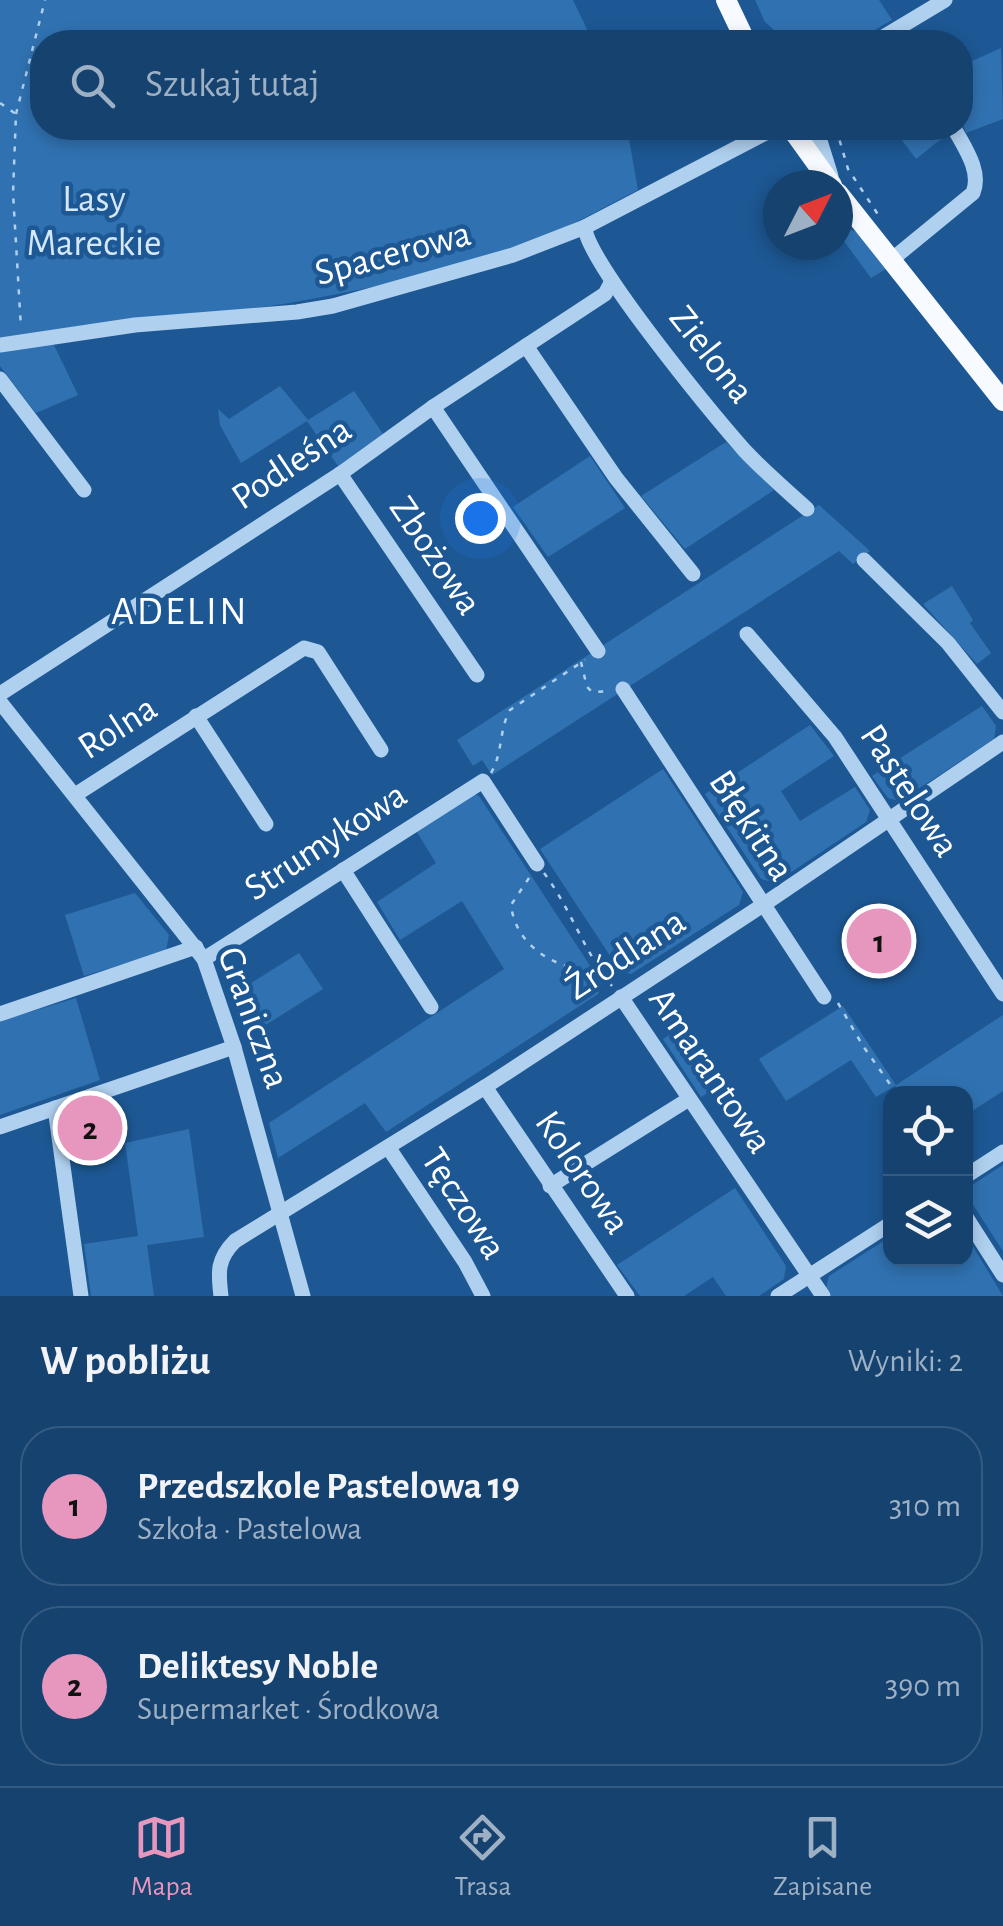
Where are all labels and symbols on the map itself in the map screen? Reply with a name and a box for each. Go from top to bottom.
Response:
north arrow [763,170,853,260]
park label: Lasy Mareckie [26,181,162,263]
street label: Spacerowa [311,215,475,293]
street label: Zielona [662,299,760,411]
street label: Podleśna [226,411,358,517]
street label: Zbożowa [382,490,488,622]
your location [455,493,506,544]
district label: ADELIN [111,592,249,632]
street label: Rolna [72,689,164,767]
street label: Pastelowa [852,718,966,864]
street label: Błękitna [701,764,801,888]
street label: Strumykowa [238,776,414,908]
street label: Źródlana [557,899,693,1008]
pin: 1 [846,904,912,978]
street label: Graniczna [210,942,296,1094]
street label: Amarantowa [641,982,779,1160]
pin: 2 [58,1090,122,1166]
street label: Kolorowa [527,1105,637,1241]
street label: Tęczowa [413,1142,513,1266]

